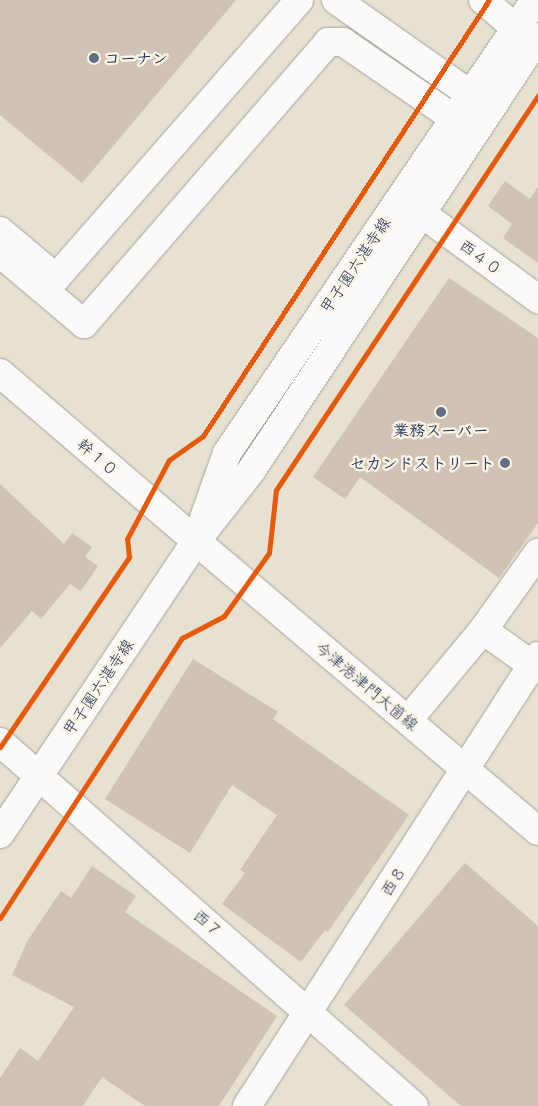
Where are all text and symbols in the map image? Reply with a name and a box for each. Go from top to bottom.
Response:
place label: コーナン [104,48,168,68]
marker: コーナン [88,52,100,64]
street label: 甲子園六湛寺線 [316,213,394,317]
street label: 西４０ [456,235,506,279]
marker: 業務スーパー [435,406,447,418]
place label: 業務スーパー [393,420,489,440]
street label: 幹１０ [74,434,122,480]
place label: セカンドストリート [351,453,495,473]
marker: セカンドストリート [499,457,511,469]
street label: 甲子園六湛寺線 [59,635,137,739]
street label: 今津港津門大箇線 [312,638,422,734]
street label: 西８ [376,862,410,900]
street label: 西７ [190,905,226,941]

